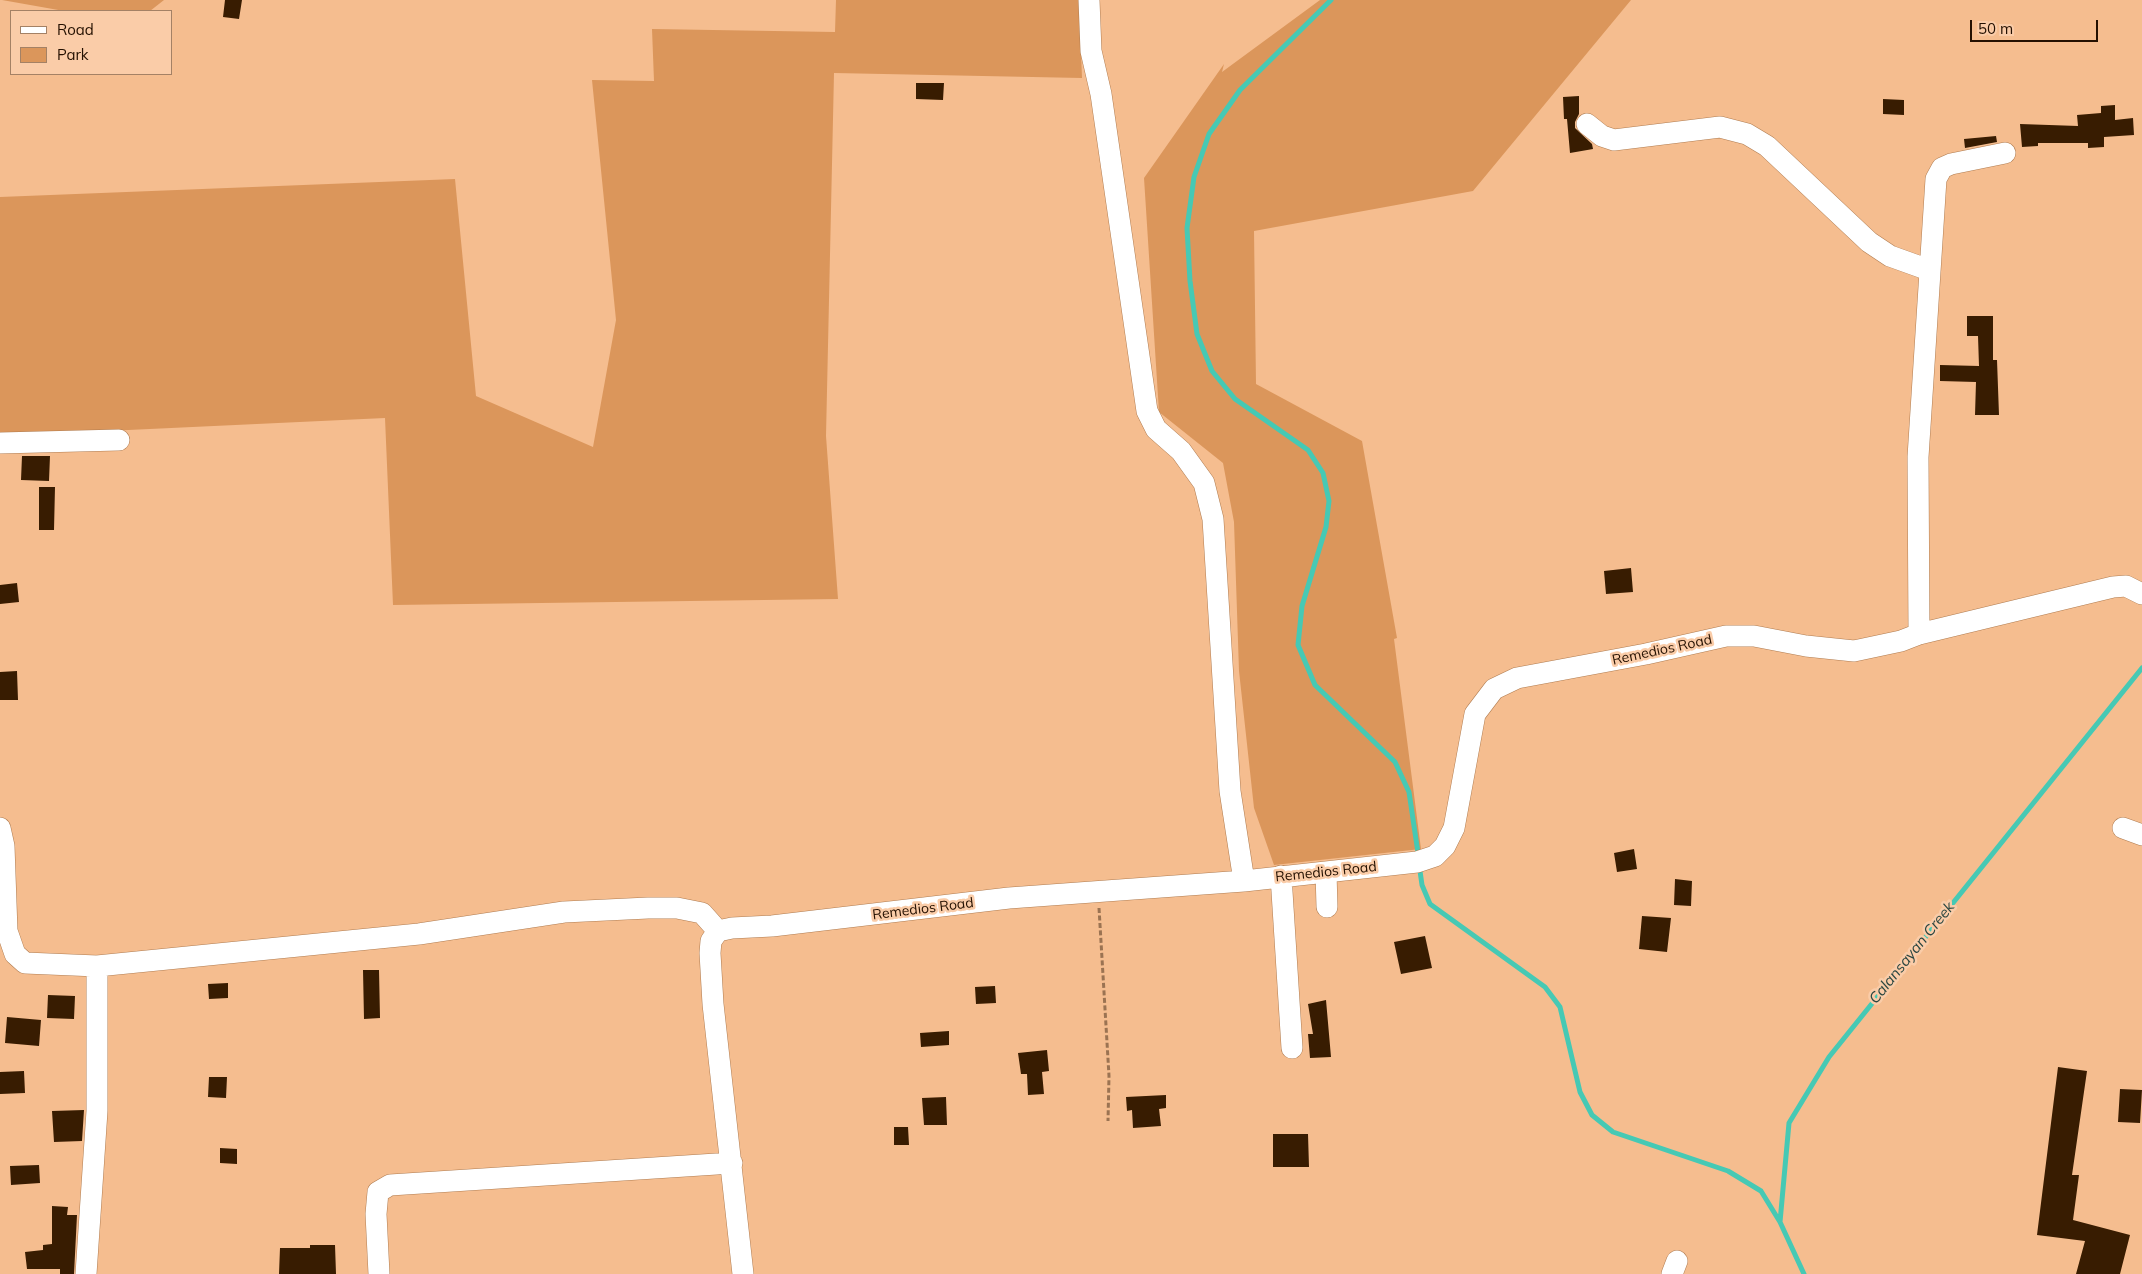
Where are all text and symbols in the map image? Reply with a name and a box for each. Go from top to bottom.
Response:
legend [10,10,172,75]
scale bar [1972,10,2100,42]
text: 50 m [1978,19,2013,38]
text: Road [57,20,94,39]
text: Park [57,45,89,64]
street label: Remedios Road [1611,631,1713,669]
street label: Remedios Road [1275,858,1377,886]
street label: Remedios Road [872,894,974,924]
water label: Calansayan Creek [1865,898,1959,1008]

